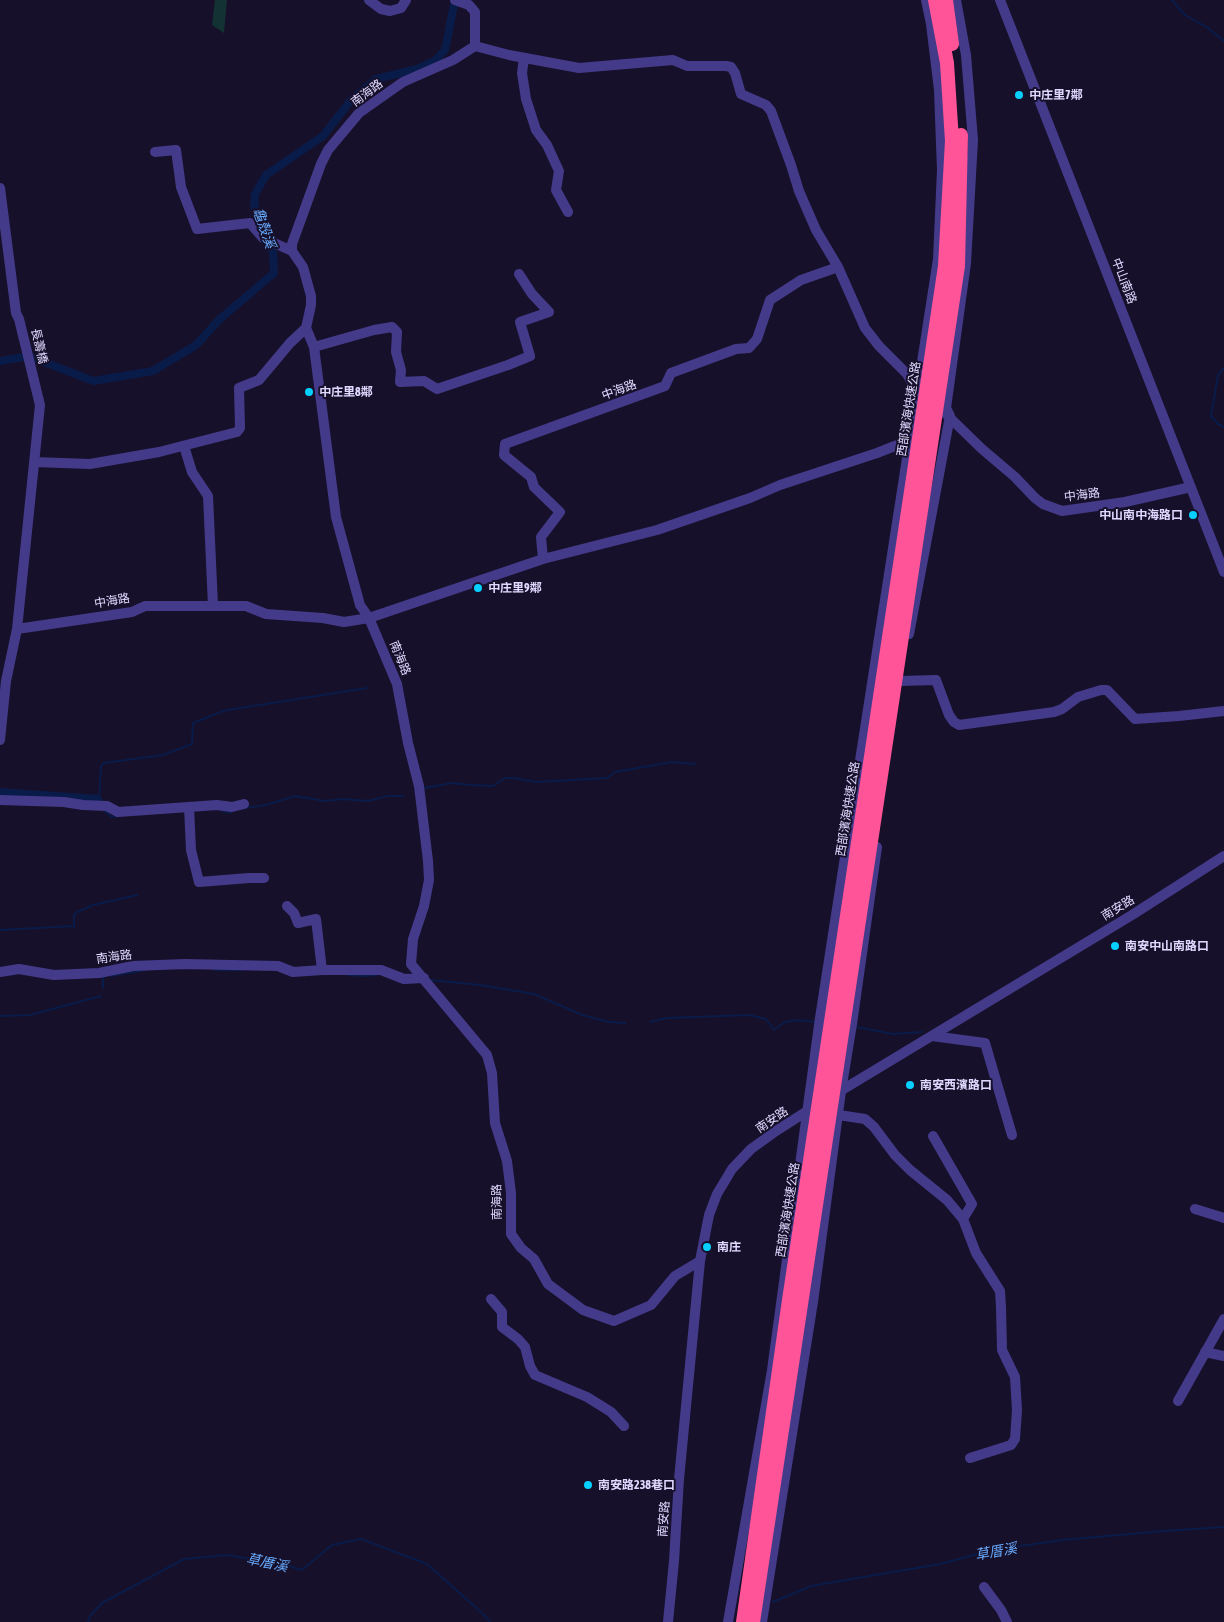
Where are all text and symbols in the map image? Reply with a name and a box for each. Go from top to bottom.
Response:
street label: 南海路 [348,76,386,110]
place label: 中庄里7鄰 [1029,88,1083,102]
marker: 中庄里7鄰 [1013,89,1025,101]
water label: 龜殼溪 [249,205,279,251]
street label: 中山南路 [1109,256,1139,306]
street label: 長壽橋 [28,327,50,365]
street label: 西部濱海快速公路 [894,360,924,458]
street label: 中海路 [600,377,638,403]
place label: 中庄里8鄰 [319,385,373,399]
marker: 中庄里8鄰 [303,386,315,398]
street label: 中海路 [1063,486,1101,504]
place label: 中山南中海路口 [1099,508,1183,522]
marker: 中山南中海路口 [1187,509,1199,521]
place label: 中庄里9鄰 [488,581,542,595]
marker: 中庄里9鄰 [472,582,484,594]
street label: 中海路 [93,591,131,611]
street label: 南海路 [387,639,413,677]
street label: 西部濱海快速公路 [833,760,863,858]
street label: 南安路 [1099,893,1137,923]
place label: 南安中山南路口 [1125,939,1209,953]
marker: 南安中山南路口 [1109,940,1121,952]
street label: 南海路 [95,947,133,967]
place label: 南安西濱路口 [920,1078,992,1092]
marker: 南安西濱路口 [904,1079,916,1091]
street label: 南安路 [753,1104,791,1136]
street label: 西部濱海快速公路 [773,1161,803,1259]
street label: 南海路 [489,1184,505,1220]
place label: 南庄 [717,1240,741,1254]
marker: 南庄 [701,1241,713,1253]
place label: 南安路238巷口 [598,1478,675,1492]
marker: 南安路238巷口 [582,1479,594,1491]
street label: 南安路 [656,1501,672,1537]
water label: 草厝溪 [974,1540,1018,1564]
water label: 草厝溪 [245,1550,289,1576]

